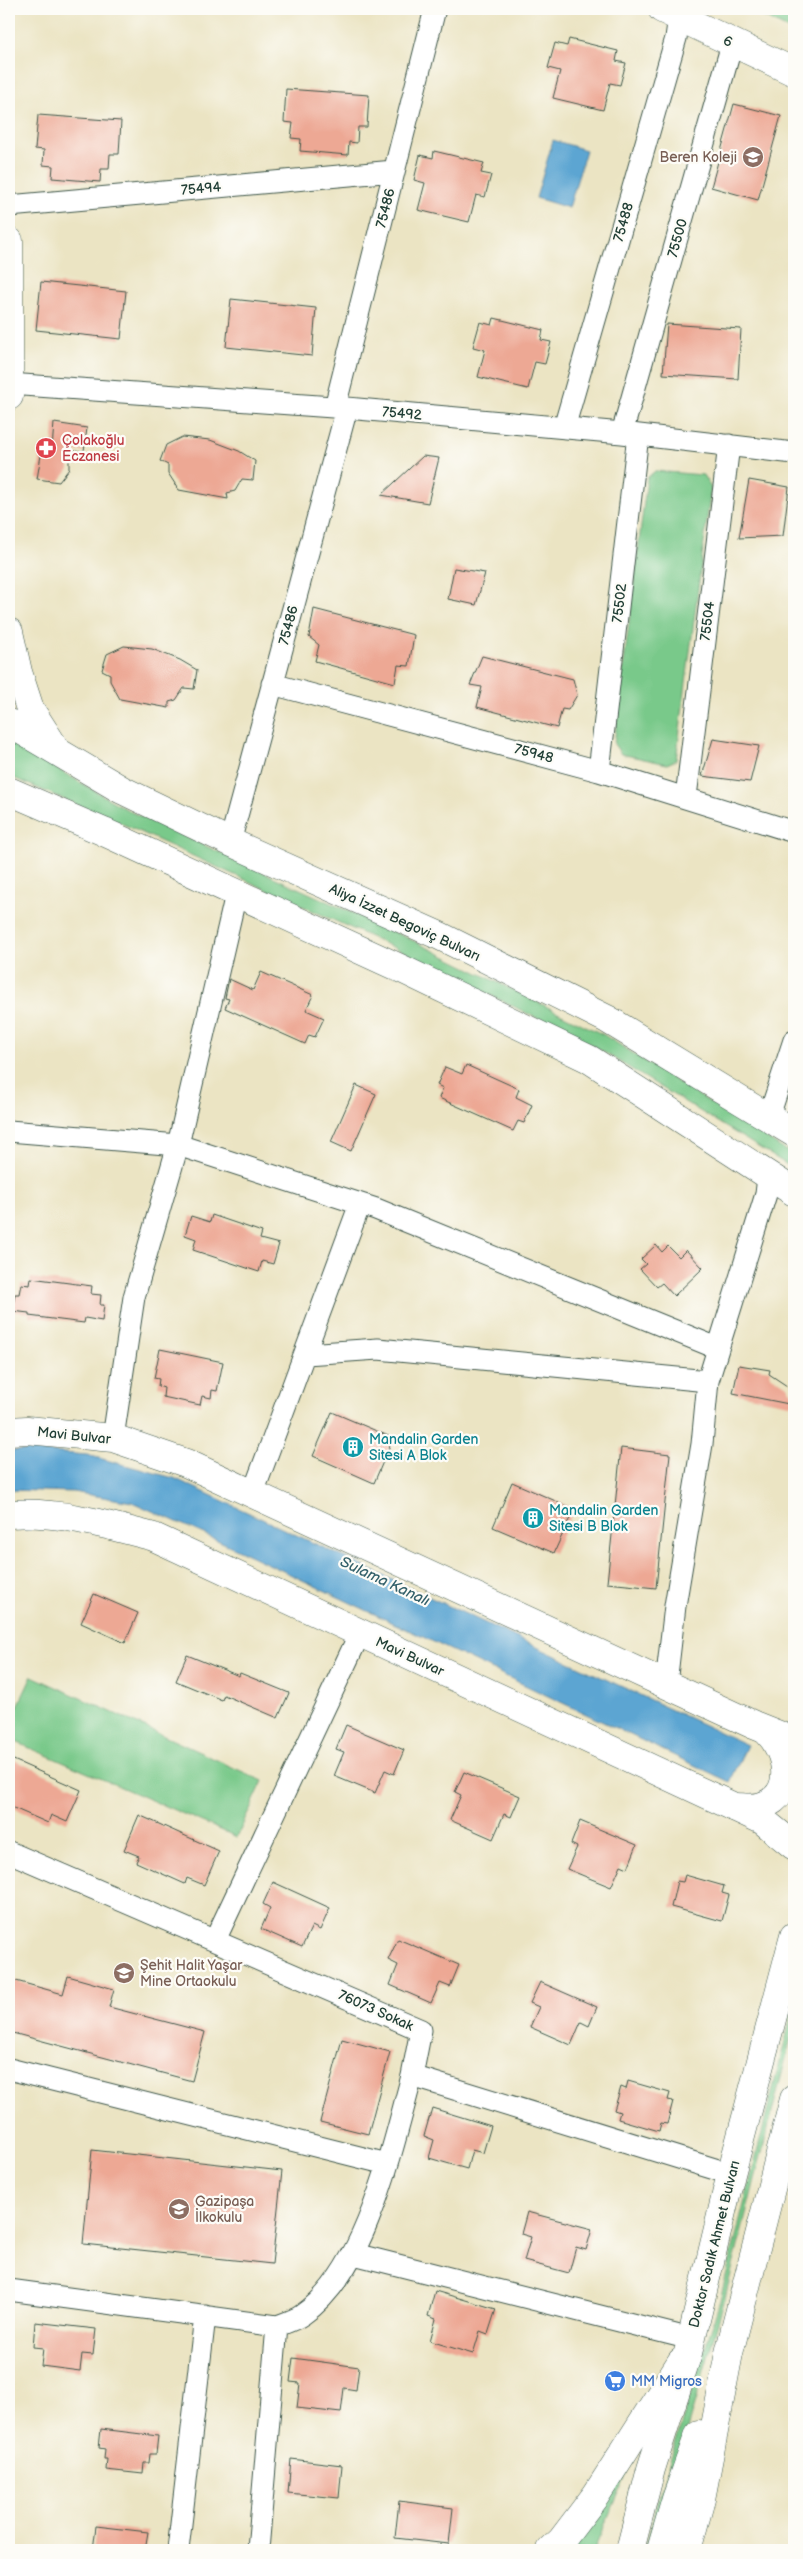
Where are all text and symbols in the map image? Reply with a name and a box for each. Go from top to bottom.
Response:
street label: 6 [720,32,736,51]
school or university icon: Beren Koleji [741,145,765,169]
place label: Beren Koleji [660,149,737,166]
street label: 75494 [180,178,222,199]
street label: 75486 [372,186,399,230]
street label: 75488 [610,201,637,244]
street label: 75500 [664,217,691,259]
street label: 75492 [381,403,423,424]
place label: Çolakoğlu Eczanesi [62,432,124,465]
pharmacy icon: Çolakoğlu Eczanesi [34,436,58,460]
street label: 75502 [609,582,630,624]
street label: 75504 [697,600,718,642]
street label: 75486 [275,603,302,647]
street label: 75948 [512,740,555,767]
street label: Aliya İzzet Begoviç Bulvarı [327,879,483,965]
street label: Mavi Bulvar [36,1423,112,1448]
place label: Mandalin Garden Sitesi A Blok [369,1431,478,1464]
building icon: Mandalin Garden Sitesi A Blok [341,1435,365,1459]
place label: Mandalin Garden Sitesi B Blok [549,1502,658,1535]
building icon: Mandalin Garden Sitesi B Blok [521,1506,545,1530]
water label: Sulama Kanalı [337,1552,433,1611]
street label: Mavi Bulvar [373,1633,448,1680]
place label: Şehit Halit Yaşar Mine Ortaokulu [140,1957,243,1990]
school or university icon: Şehit Halit Yaşar Mine Ortaokulu [112,1961,136,1985]
street label: 76073 Sokak [336,1986,416,2035]
street label: Doktor Sadık Ahmet Bulvarı [685,2159,743,2329]
place label: Gazipaşa İlkokulu [195,2193,254,2226]
school or university icon: Gazipaşa İlkokulu [167,2197,191,2221]
supermarket icon: MM Migros [603,2369,627,2393]
place label: MM Migros [631,2373,702,2390]

